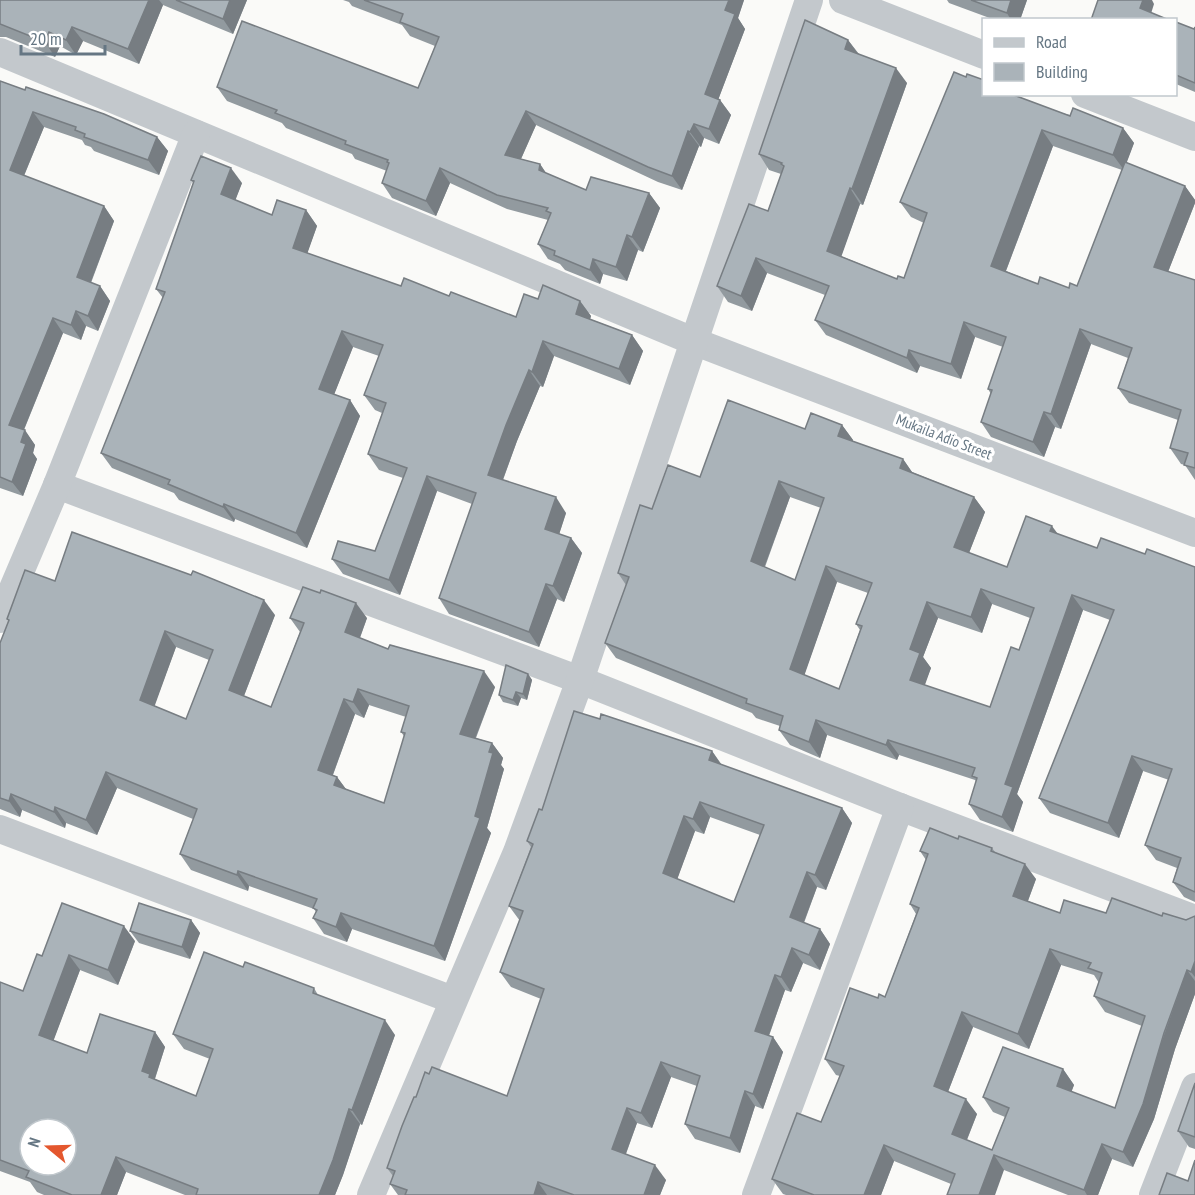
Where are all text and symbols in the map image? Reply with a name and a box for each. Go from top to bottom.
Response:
scale bar [21,18,105,56]
legend [982,18,1177,96]
text: 20 m [30,27,62,50]
text: Road [1036,30,1067,53]
text: Building [1036,60,1088,83]
street label: Mukaila Adio Street [894,410,995,463]
north arrow [18,1117,78,1177]
text: N [23,1135,45,1149]

